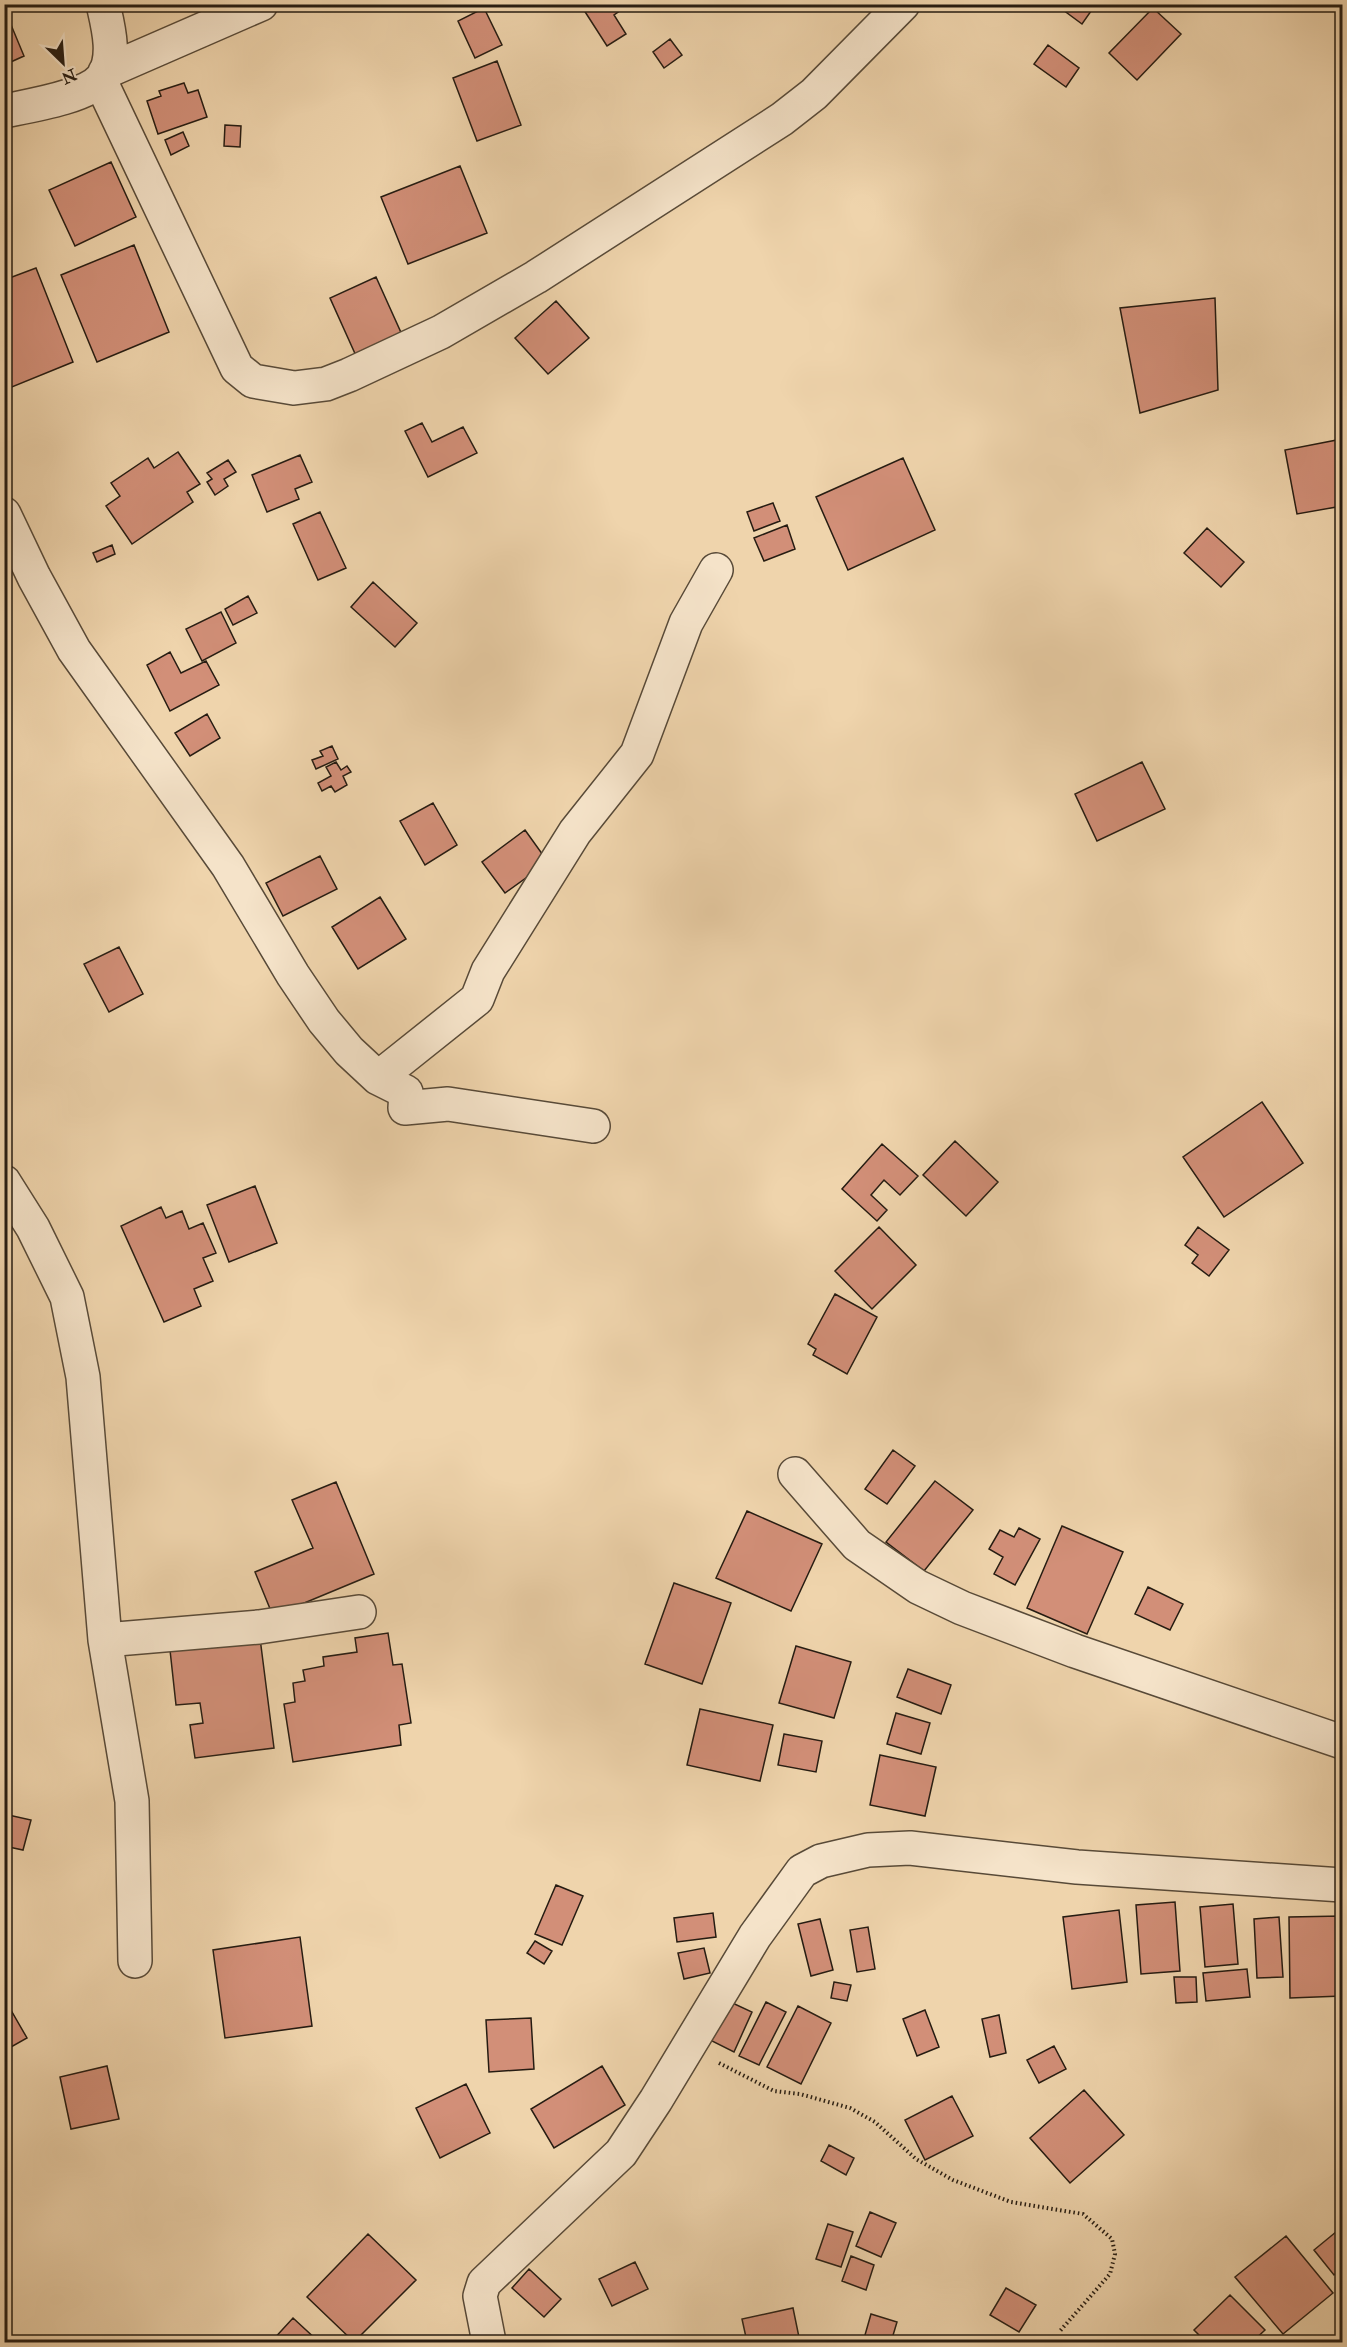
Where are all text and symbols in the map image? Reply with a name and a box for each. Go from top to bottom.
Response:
north arrow [33,33,93,93]
text: N [58,63,81,88]

